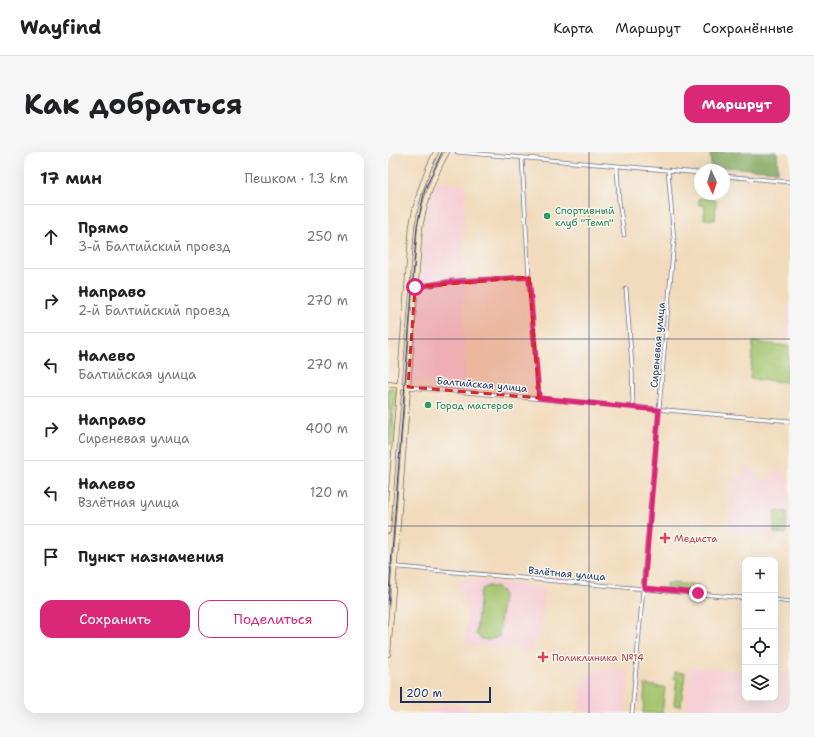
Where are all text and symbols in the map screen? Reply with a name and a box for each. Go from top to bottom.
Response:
text: Wayfind [20,15,101,40]
text: Карта [553,19,593,37]
text: Маршрут [615,19,681,37]
text: Сохранённые [703,19,794,37]
text: Как добраться [24,85,243,123]
button: Маршрут [684,85,790,123]
north arrow [694,164,730,200]
text: 17 мин [40,167,102,189]
text: Пешком · 1.3 km [244,170,348,187]
place label: Спортивный клуб "Темп" [555,204,615,229]
marker: Спортивный клуб "Темп" [542,211,552,221]
text: Прямо [78,218,128,238]
icon: ahead [40,226,62,248]
text: 250 m [307,228,348,245]
text: 3-й Балтийский проезд [78,238,231,255]
route start [406,278,424,296]
text: Направо [78,282,146,302]
icon: right [40,290,62,312]
text: 270 m [306,292,348,309]
street label: Сиреневая улица [647,301,668,388]
text: 2-й Балтийский проезд [78,302,230,319]
text: Налево [78,346,136,366]
icon: left [40,354,62,376]
text: 270 m [306,356,348,373]
text: Балтийская улица [78,366,196,383]
street label: Балтийская улица [436,374,529,395]
place label: Город мастеров [436,399,513,412]
marker: Город мастеров [423,400,433,410]
text: Направо [78,410,146,430]
icon: right [40,418,62,440]
text: 400 m [305,420,348,437]
text: Сиреневая улица [78,430,189,447]
text: Налево [78,474,136,494]
icon: left [40,482,62,504]
text: 120 m [310,484,348,501]
text: Взлётная улица [78,494,179,511]
marker: Медиста [659,532,671,544]
place label: Медиста [674,532,718,545]
icon: arrive [40,546,62,568]
text: Пункт назначения [78,547,224,567]
map controls [742,557,778,701]
button: + [742,557,778,593]
street label: Взлётная улица [528,564,607,583]
route end [689,584,707,602]
button: − [742,593,778,629]
button: Сохранить [40,600,190,638]
button: Поделиться [198,600,348,638]
button: locate [742,629,778,665]
marker: Поликлиника №14 [537,651,549,663]
place label: Поликлиника №14 [552,651,644,664]
button: layers [742,665,778,701]
scale bar [400,685,491,704]
text: 200 m [406,686,442,701]

